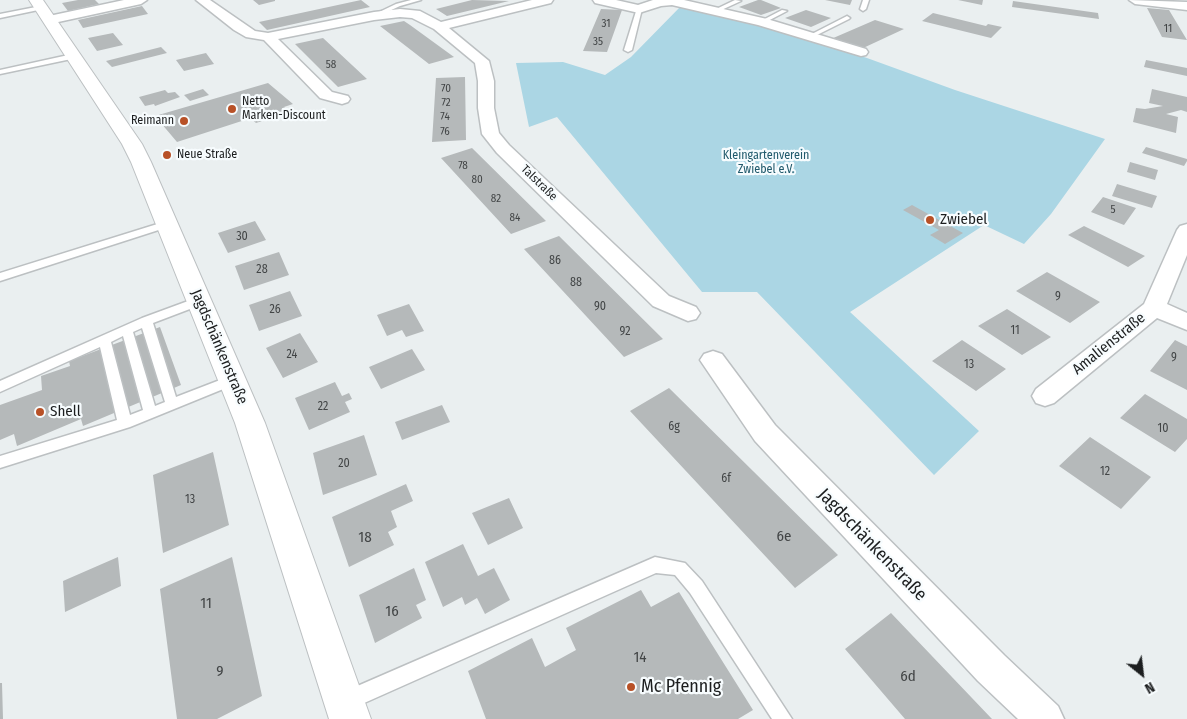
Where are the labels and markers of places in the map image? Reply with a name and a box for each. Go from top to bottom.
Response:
place label: Netto Marken-Discount [242,95,326,123]
marker: Netto Marken-Discount [226,103,238,115]
place label: Reimann [131,114,174,128]
marker: Reimann [178,115,190,127]
place label: Neue Straße [177,148,237,162]
marker: Neue Straße [161,149,173,161]
place label: Zwiebel [940,211,987,229]
marker: Zwiebel [924,214,936,226]
place label: Shell [50,403,81,421]
marker: Shell [34,406,46,418]
place label: Mc Pfennig [641,676,721,698]
marker: Mc Pfennig [625,681,637,693]

